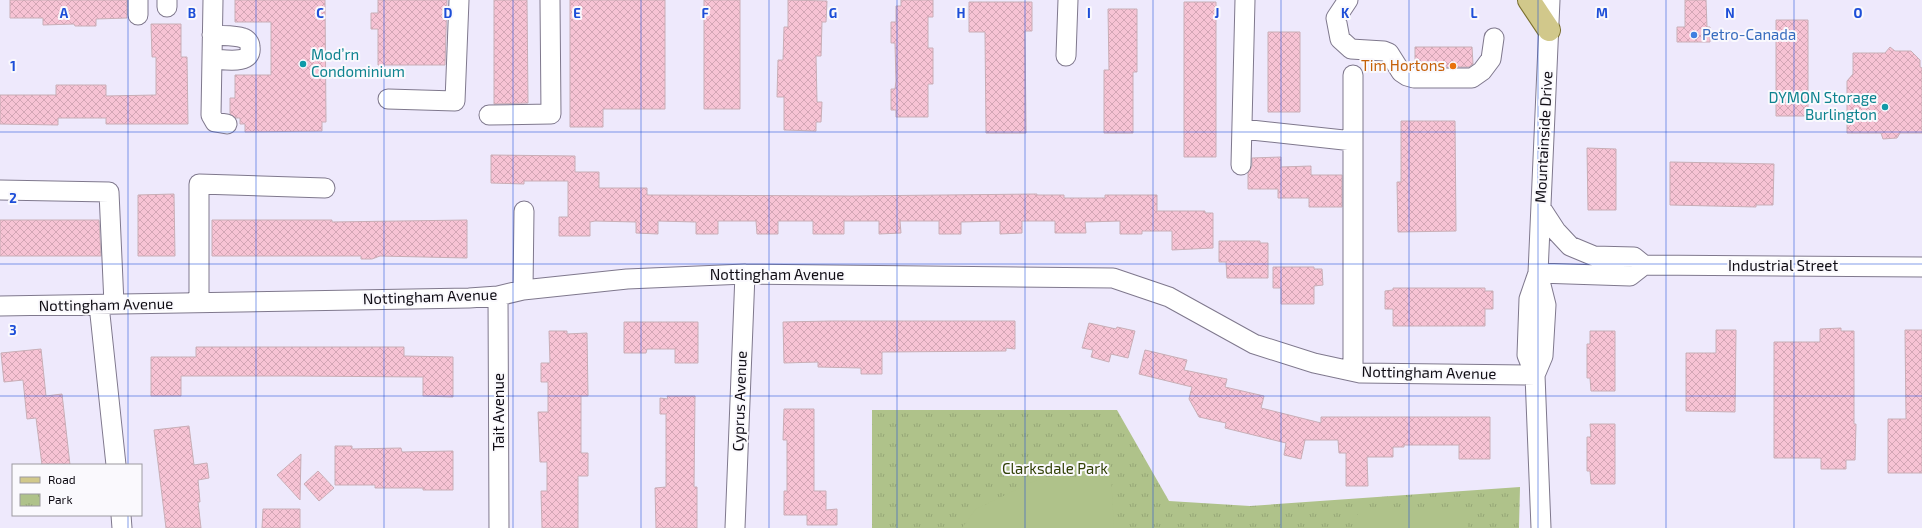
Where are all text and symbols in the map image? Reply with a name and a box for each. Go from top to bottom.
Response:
text: A [60,5,69,21]
text: B [188,5,196,21]
text: C [316,5,324,21]
text: D [444,5,453,21]
text: E [573,5,581,21]
text: F [701,5,709,21]
text: G [829,5,837,21]
text: H [957,5,966,21]
text: I [1087,5,1091,21]
text: J [1215,5,1219,21]
text: K [1341,5,1350,21]
text: L [1471,5,1478,21]
text: M [1596,5,1608,21]
text: N [1725,5,1735,21]
text: O [1854,5,1863,21]
place label: Petro-Canada [1702,25,1796,43]
marker: Petro-Canada [1689,30,1699,40]
place label: Mod’rn Condominium [311,45,405,80]
place label: Tim Hortons [1361,56,1445,74]
text: 1 [10,58,16,74]
marker: Mod’rn Condominium [298,59,308,69]
marker: Tim Hortons [1448,61,1458,71]
street label: Mountainside Drive [1531,70,1555,203]
place label: DYMON Storage Burlington [1769,88,1877,123]
marker: DYMON Storage Burlington [1880,102,1890,112]
text: 2 [9,190,17,206]
street label: Industrial Street [1728,256,1838,274]
street label: Nottingham Avenue [710,265,844,283]
street label: Nottingham Avenue [362,285,498,307]
street label: Nottingham Avenue [39,294,173,314]
text: 3 [9,322,17,338]
street label: Cyprus Avenue [728,350,750,451]
street label: Nottingham Avenue [1362,362,1496,382]
street label: Tait Avenue [489,373,507,451]
park label: Clarksdale Park [1002,459,1108,477]
legend [12,464,142,516]
text: Road [48,472,76,486]
text: Park [48,492,73,506]

